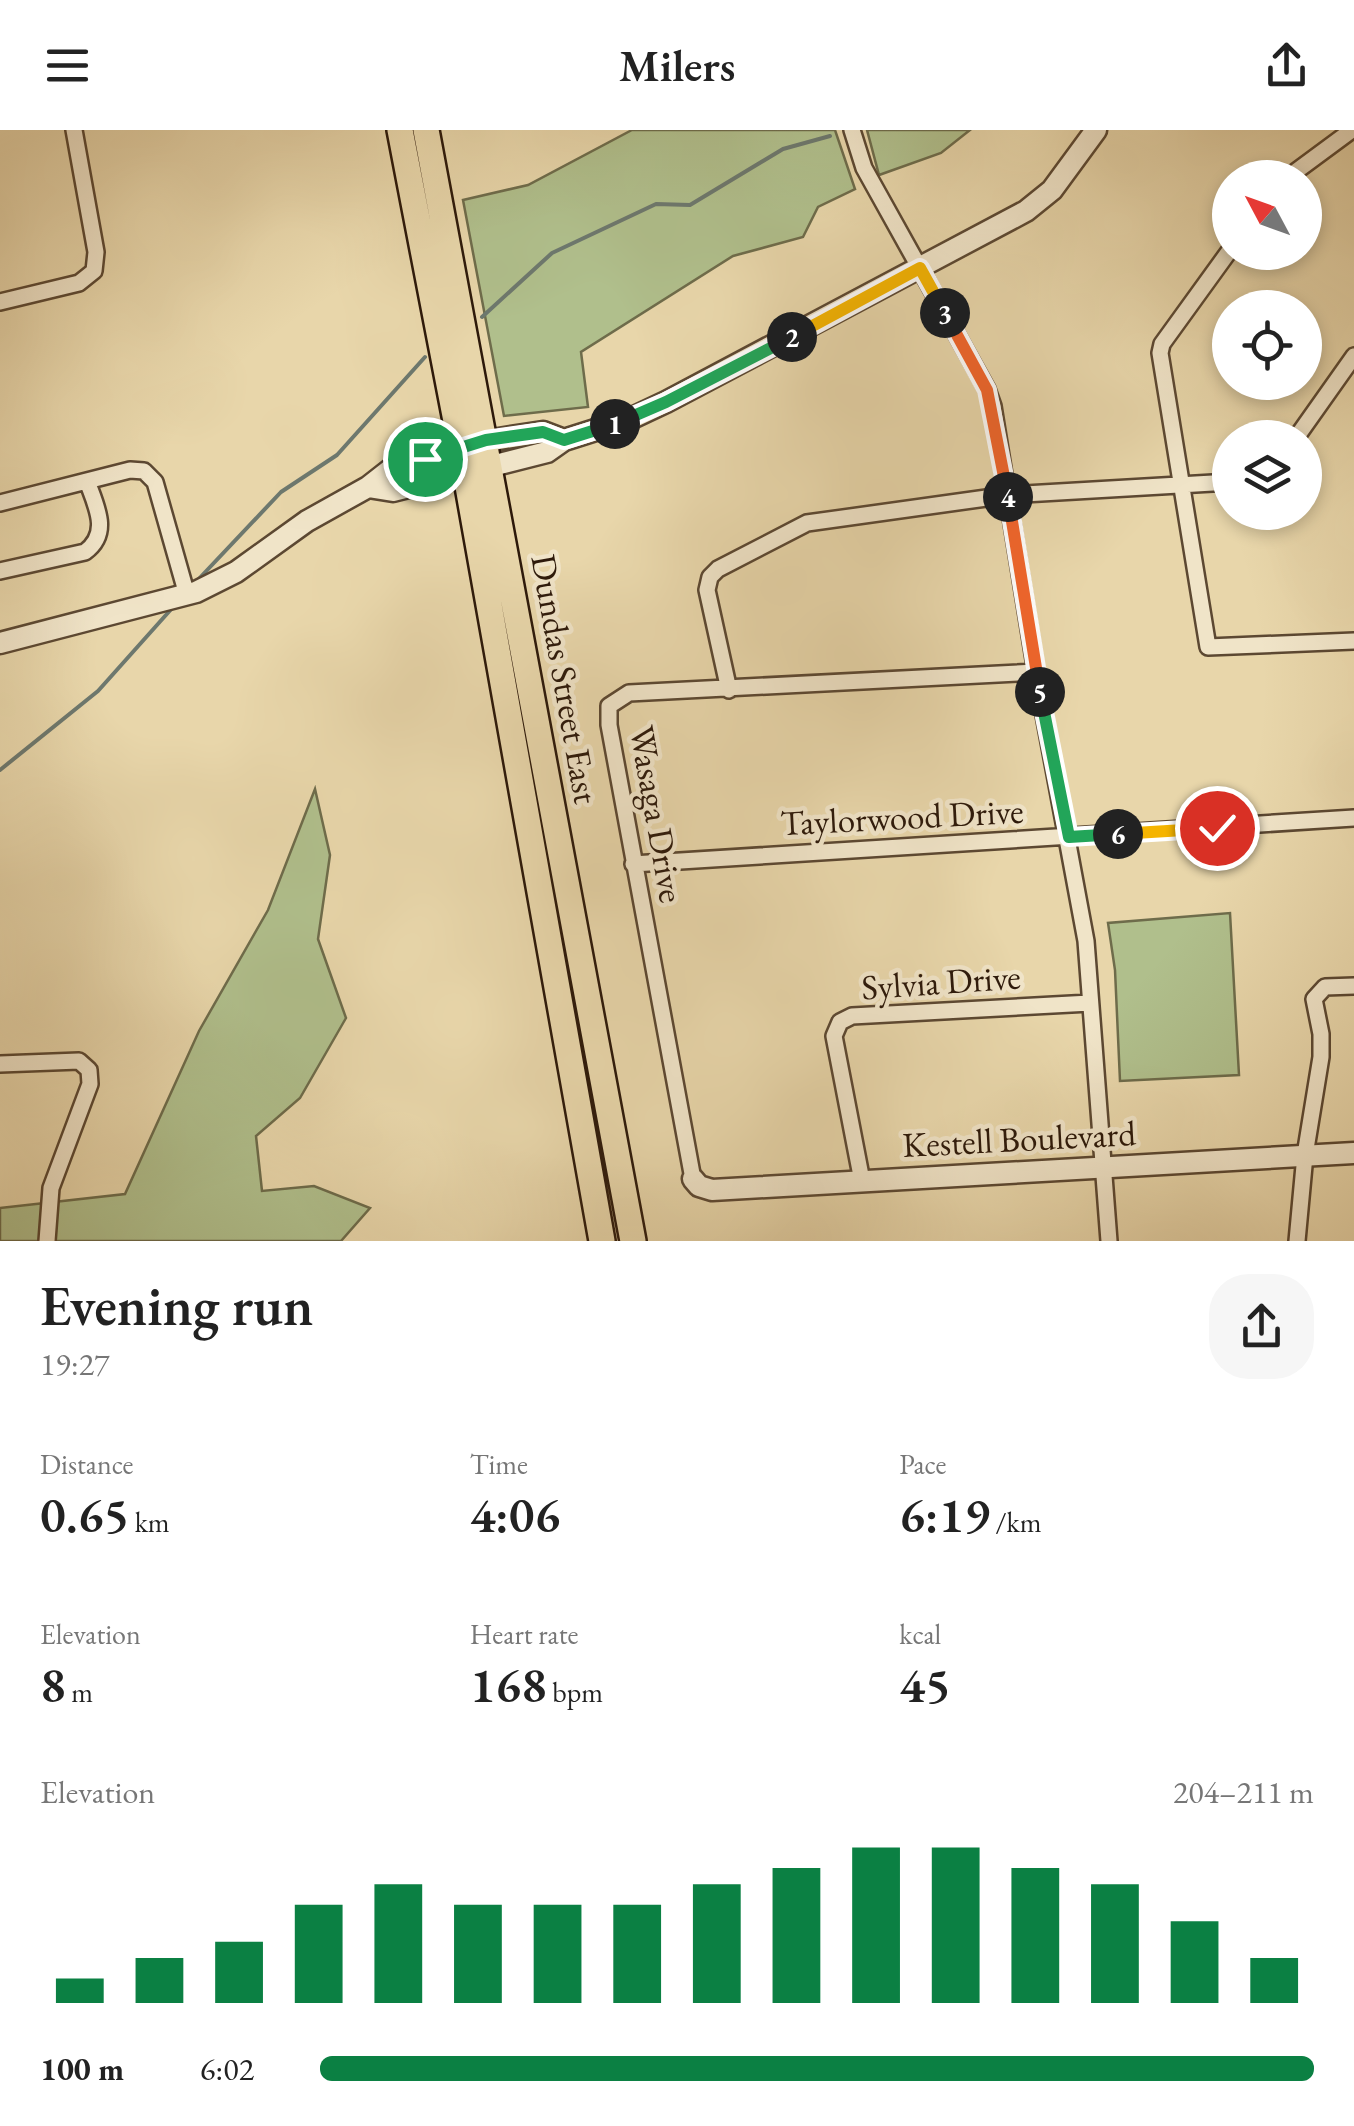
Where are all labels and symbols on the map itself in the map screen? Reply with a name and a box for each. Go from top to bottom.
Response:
north arrow [1212,160,1322,270]
pin: 3 [920,288,970,338]
pin: 2 [767,312,817,362]
pin: 1 [590,399,640,449]
pin [383,417,468,502]
pin: 4 [983,472,1033,522]
street label: Dundas Street East [521,551,610,807]
pin: 5 [1015,667,1065,717]
street label: Wasaga Drive [620,722,695,906]
pin [1175,786,1260,871]
street label: Taylorwood Drive [779,788,1025,845]
pin: 6 [1093,809,1143,859]
street label: Sylvia Drive [860,953,1022,1010]
street label: Kestell Boulevard [901,1110,1137,1167]

